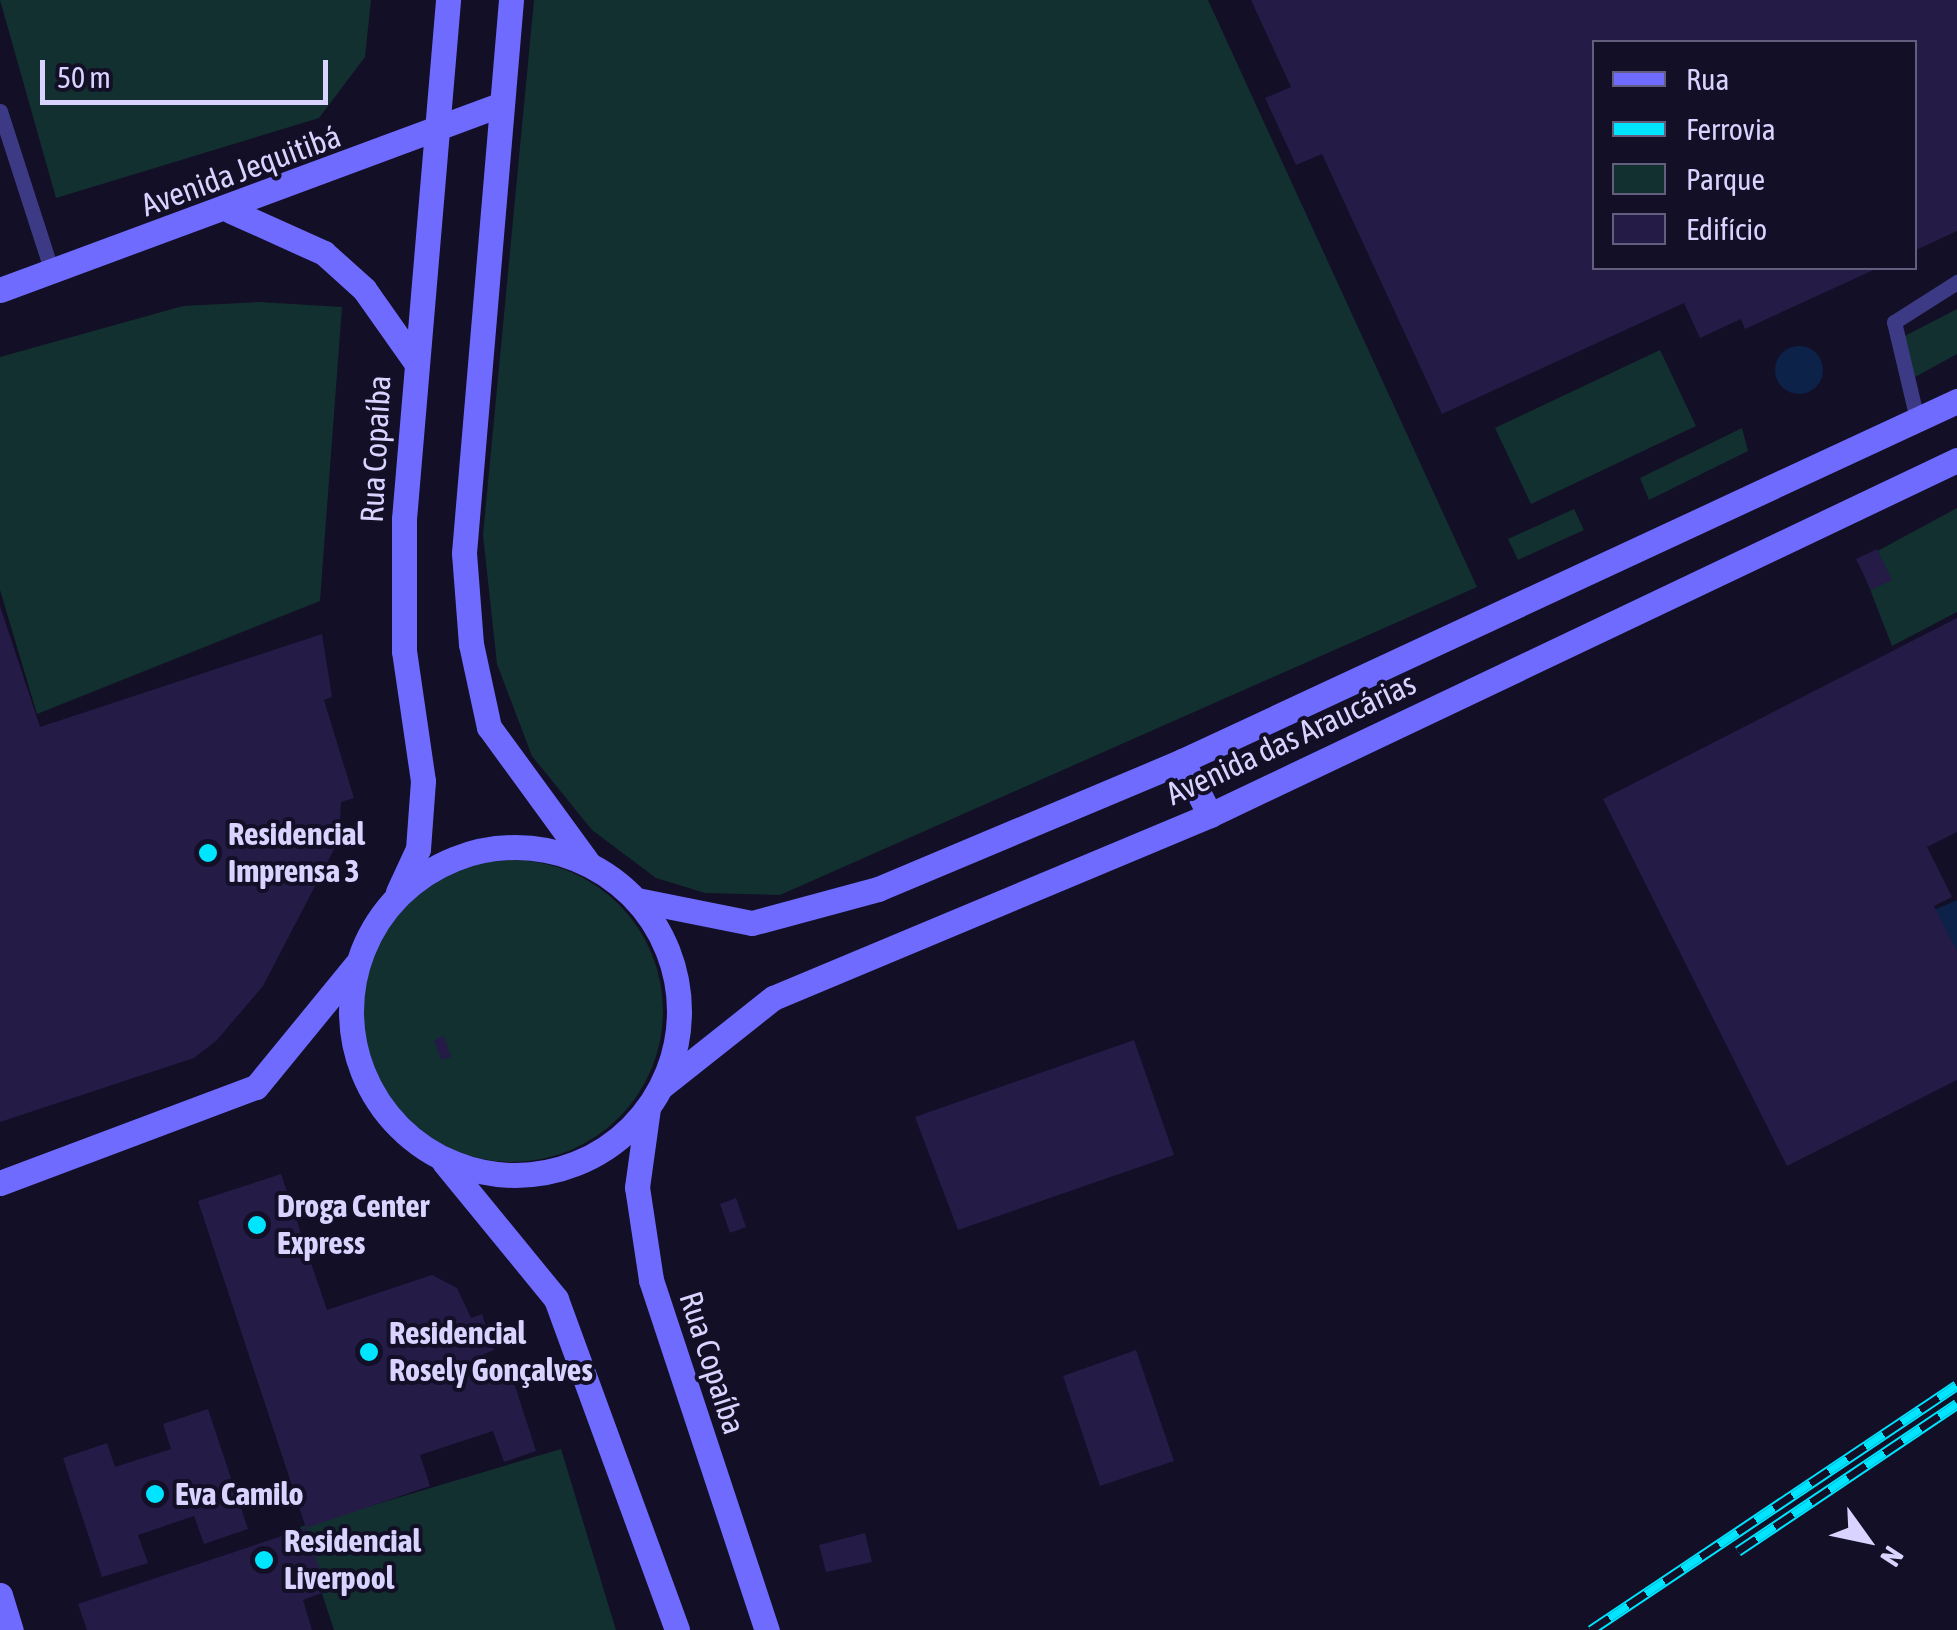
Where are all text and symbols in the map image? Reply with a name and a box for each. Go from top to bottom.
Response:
scale bar [45,40,332,102]
legend [1592,40,1917,270]
text: 50 m [57,60,111,94]
text: Rua [1686,62,1729,96]
text: Ferrovia [1686,112,1776,146]
street label: Avenida Jequitibá [136,117,346,225]
text: Parque [1686,162,1765,196]
text: Edifício [1686,212,1767,246]
street label: Rua Copaíba [353,374,399,524]
street label: Avenida das Araucárias [1160,664,1422,814]
place label: Residencial Imprensa 3 [228,816,365,891]
marker: Residencial Imprensa 3 [197,842,219,864]
place label: Droga Center Express [277,1188,429,1263]
marker: Droga Center Express [246,1214,268,1236]
street label: Rua Copaíba [671,1287,753,1439]
place label: Residencial Rosely Gonçalves [389,1315,593,1390]
marker: Residencial Rosely Gonçalves [358,1341,380,1363]
place label: Eva Camilo [175,1475,304,1513]
marker: Eva Camilo [144,1483,166,1505]
north arrow [1817,1490,1917,1590]
place label: Residencial Liverpool [284,1523,421,1598]
text: N [1874,1541,1910,1572]
marker: Residencial Liverpool [253,1549,275,1571]

